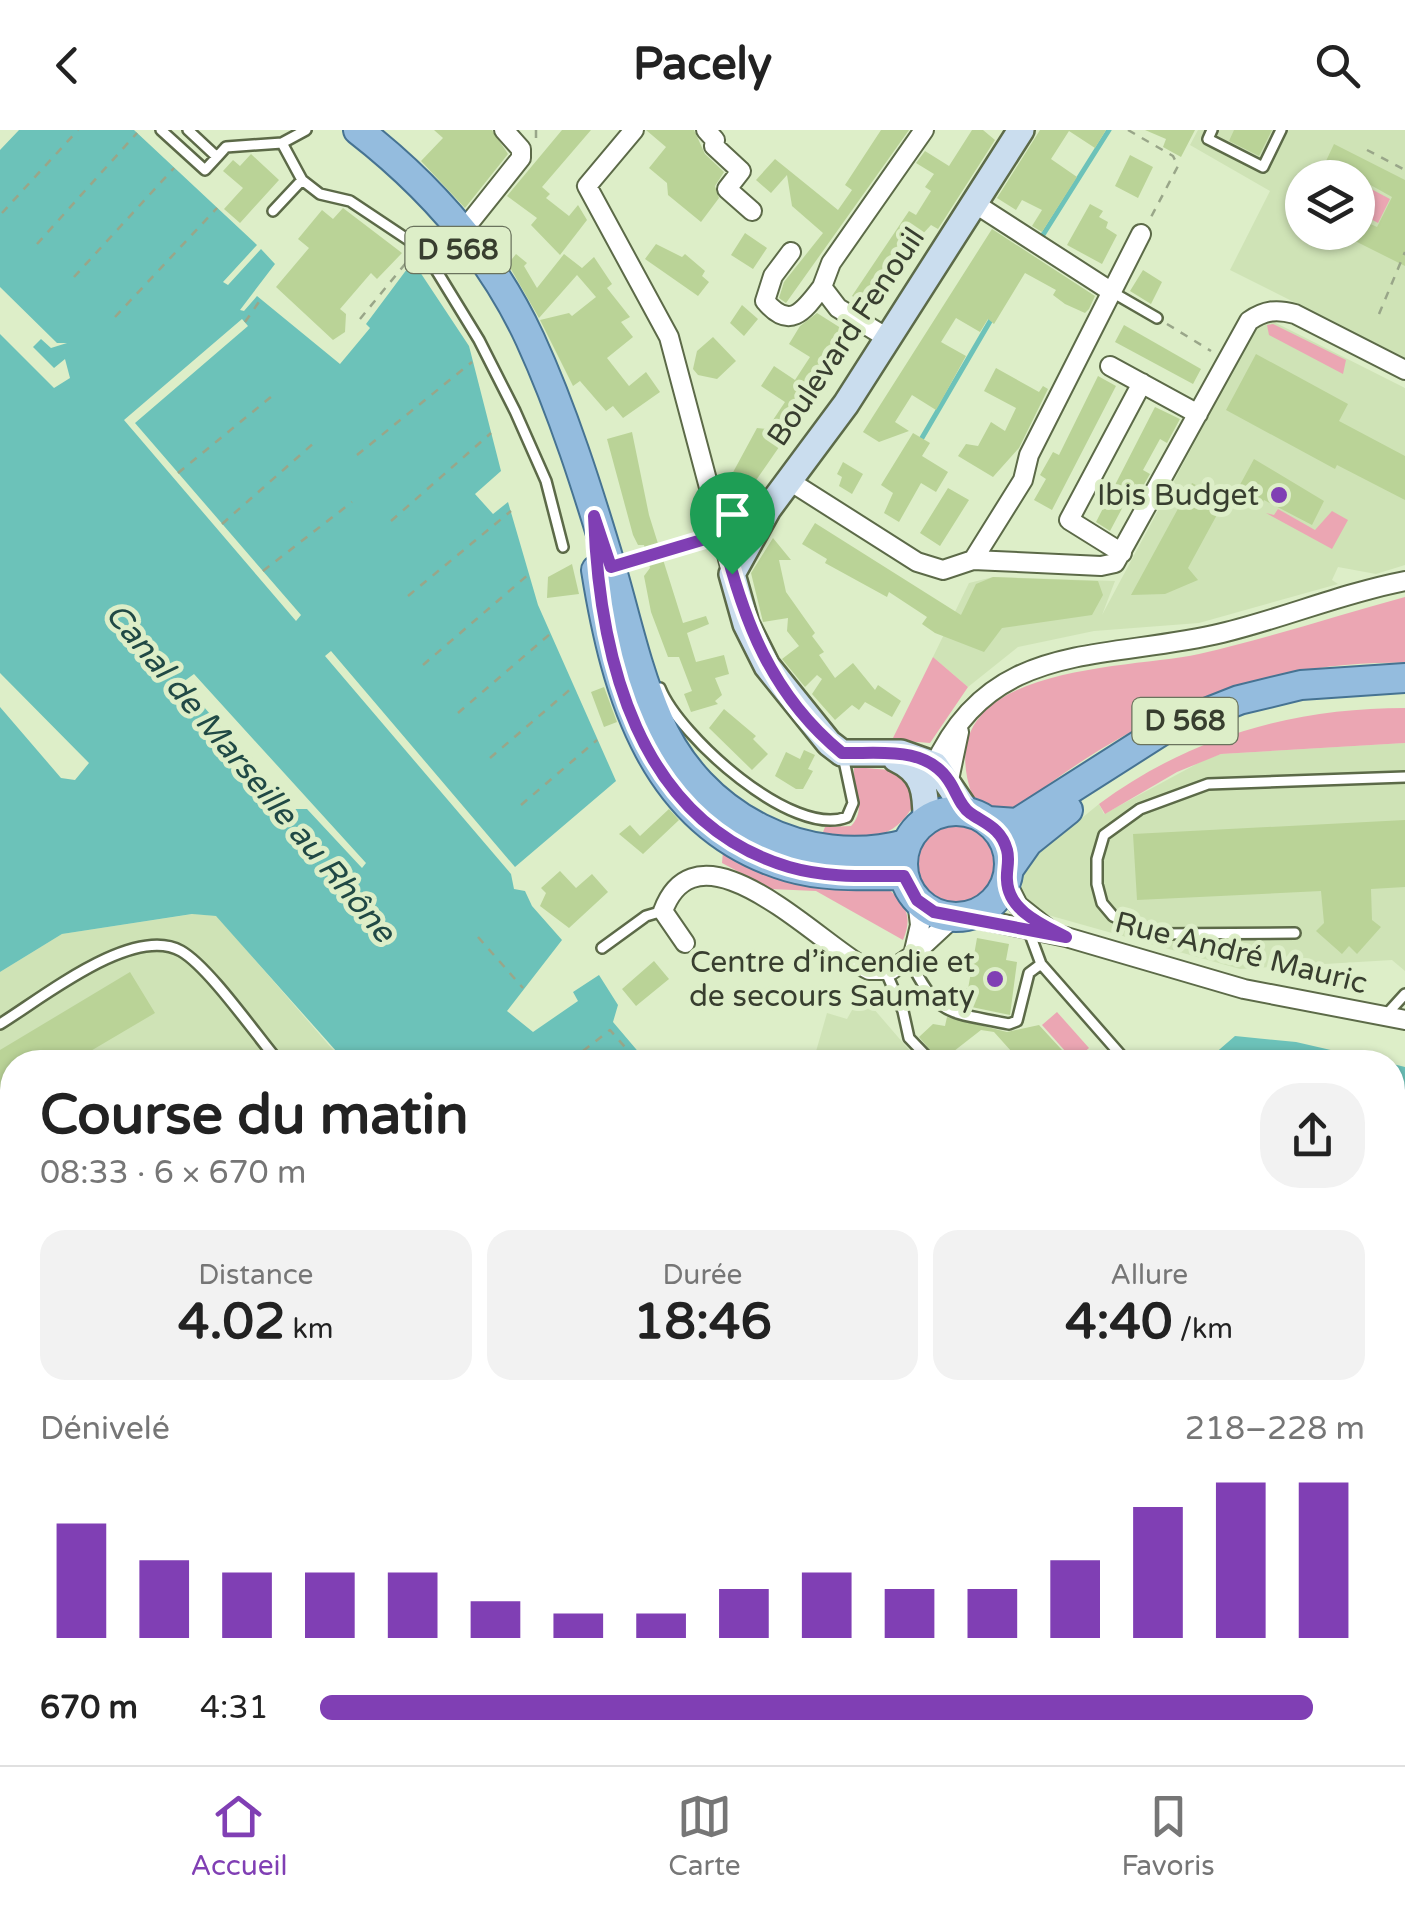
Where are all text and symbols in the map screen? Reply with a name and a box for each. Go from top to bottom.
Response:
icon: back [40,38,95,93]
text: Pacely [633,38,772,92]
icon: search [1310,38,1365,93]
map controls [1285,160,1375,250]
button: layers [1285,160,1375,250]
street label: Boulevard Fenouil [759,221,933,453]
road number: D 568 [406,227,510,273]
pin [690,472,775,575]
place label: Ibis Budget [1097,477,1259,514]
marker: Ibis Budget [1268,484,1290,506]
icon: arrive [705,487,760,542]
water label: Canal de Marseille au Rhône [97,596,404,952]
road number: D 568 [1132,698,1238,744]
street label: Rue André Mauric [1111,904,1371,1002]
place label: Centre d’incendie et de secours Saumaty [689,944,975,1015]
marker: Centre d’incendie et de secours Saumaty [984,968,1006,990]
text: Course du matin [40,1083,469,1149]
button: share [1260,1083,1365,1188]
text: 08:33 · 6 × 670 m [40,1154,306,1192]
text: Distance [198,1258,313,1292]
text: Durée [663,1258,742,1292]
text: Allure [1110,1258,1188,1292]
text: 4.02 [178,1292,285,1352]
text: 18:46 [633,1292,772,1352]
text: 4:40 [1065,1292,1172,1352]
text: km [285,1312,334,1346]
text: /km [1172,1312,1233,1346]
text: Dénivelé [40,1410,170,1448]
text: 218–228 m [1185,1410,1365,1448]
text: 670 m [40,1689,138,1727]
text: 4:31 [200,1689,269,1727]
tab: Accueil [190,1789,288,1883]
tab: Carte [668,1789,741,1883]
tab: Favoris [1121,1789,1215,1883]

